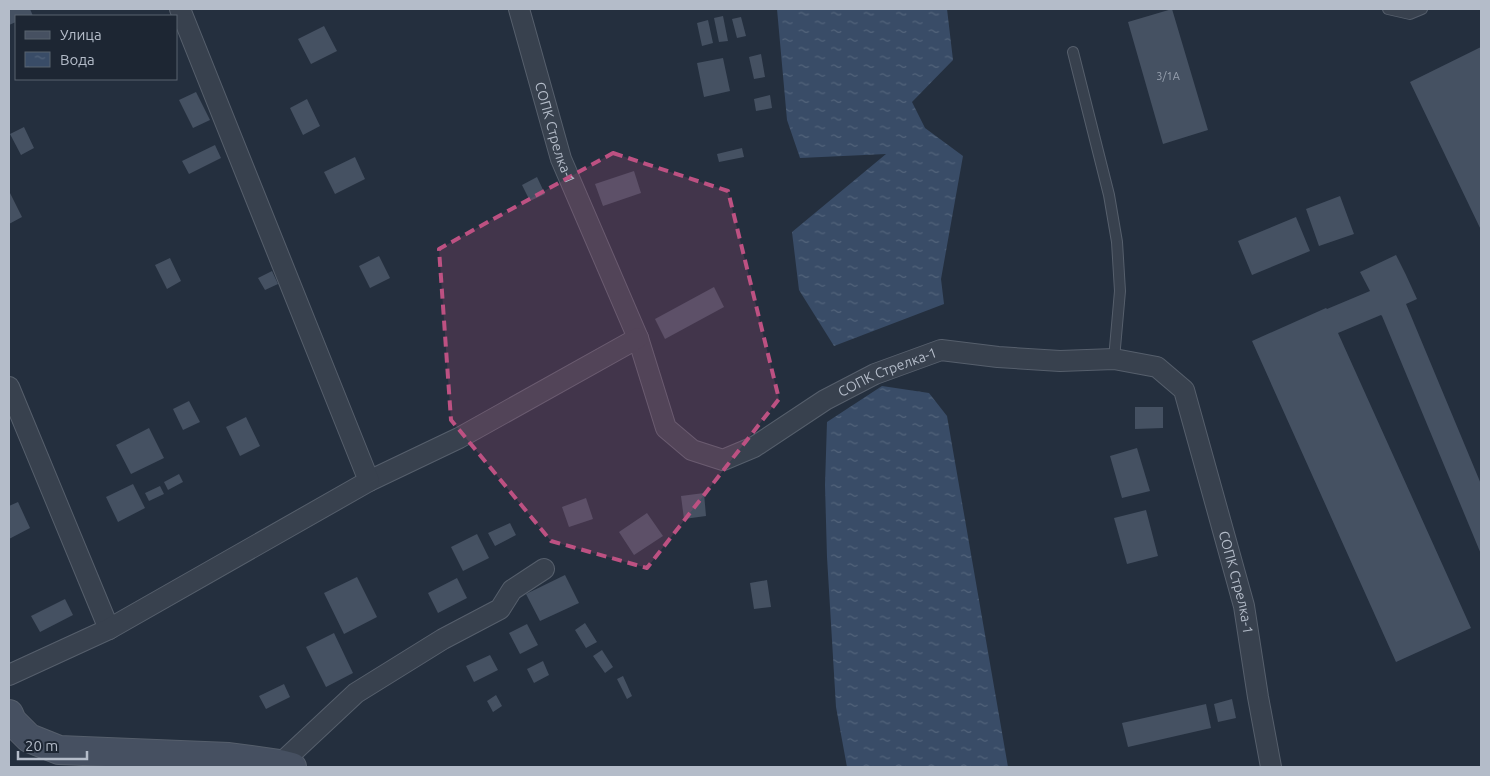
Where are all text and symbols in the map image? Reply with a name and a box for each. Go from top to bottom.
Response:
legend [15,15,178,80]
text: Улица [60,26,102,43]
text: Вода [60,51,95,68]
house number: 3/1А [1156,70,1181,82]
street label: СОПК Стрелка-1 [532,80,579,186]
street label: СОПК Стрелка-1 [835,344,939,400]
street label: СОПК Стрелка-1 [1215,529,1256,635]
scale bar [18,728,86,760]
text: 20 m [25,737,58,754]

